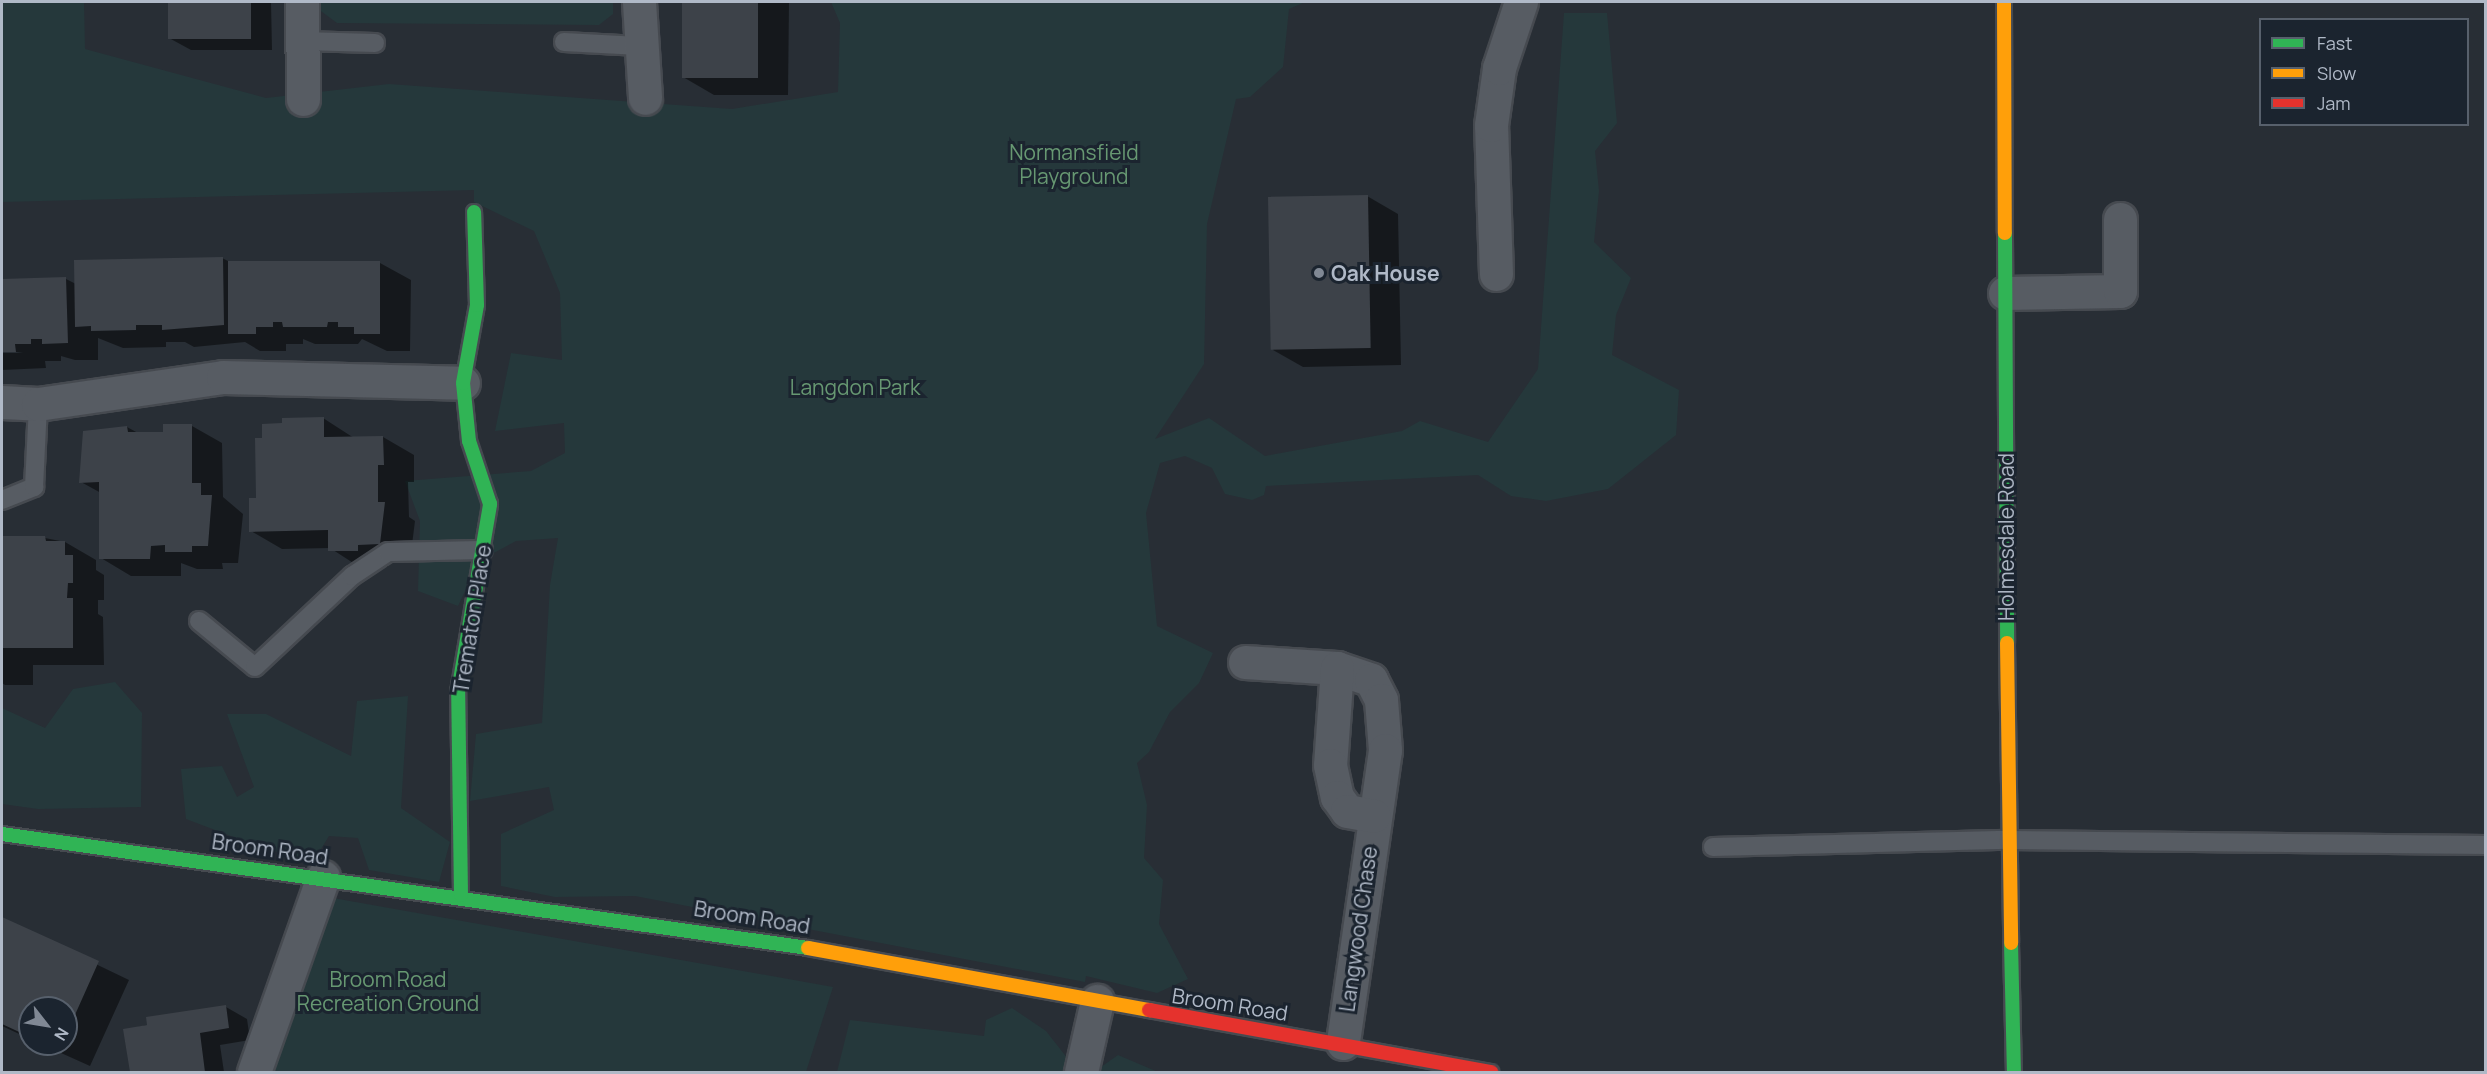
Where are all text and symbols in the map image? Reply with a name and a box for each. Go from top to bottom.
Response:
legend [2259,18,2469,126]
text: Fast [2317,31,2352,55]
text: Slow [2317,61,2356,85]
text: Jam [2317,91,2351,115]
park label: Normansfield Playground [1009,139,1139,189]
place label: Oak House [1331,260,1440,286]
marker: Oak House [1312,266,1326,280]
park label: Langdon Park [790,374,920,400]
street label: Holmesdale Road [1993,453,2019,621]
street label: Trematon Place [448,543,496,695]
street label: Broom Road [210,828,330,870]
street label: Langwood Chase [1334,845,1382,1013]
street label: Broom Road [692,895,812,939]
park label: Broom Road Recreation Ground [297,966,479,1016]
street label: Broom Road [1170,982,1290,1026]
north arrow [18,996,78,1056]
text: N [49,1024,74,1045]

